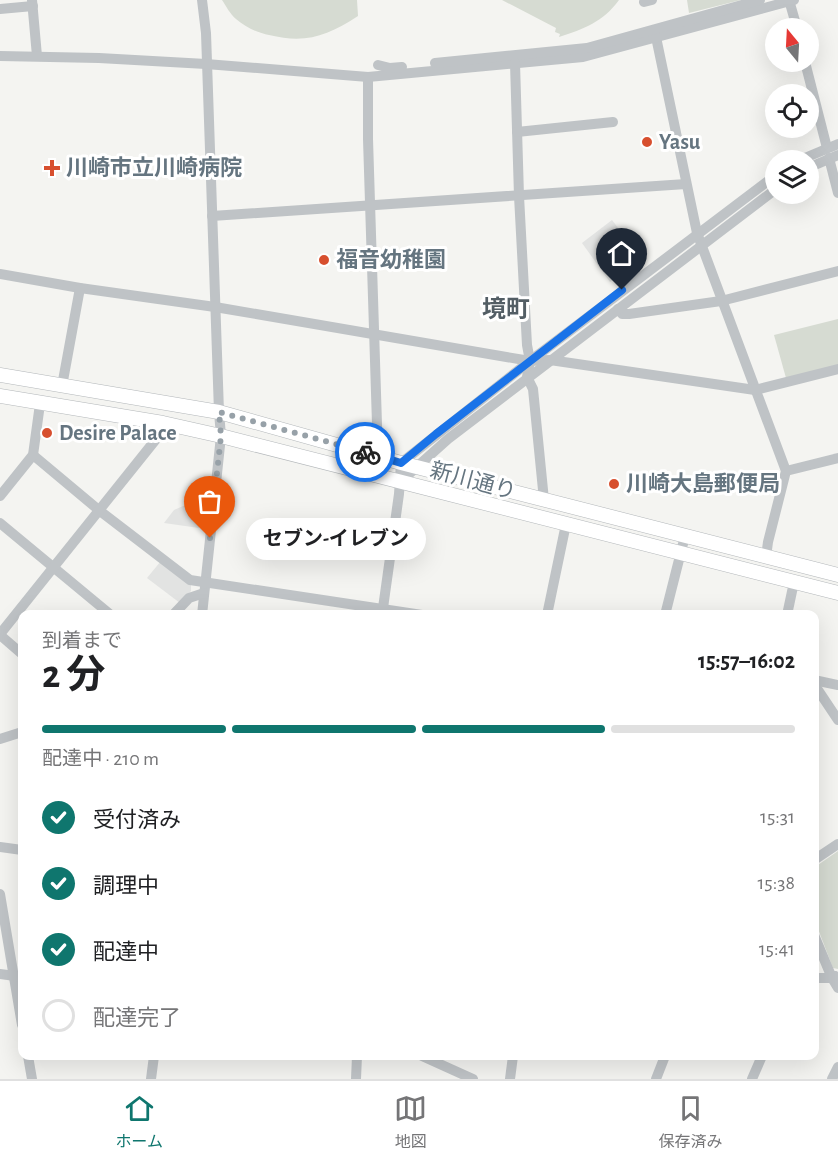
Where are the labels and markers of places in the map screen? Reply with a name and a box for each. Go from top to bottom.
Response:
place label: Yasu [659,131,701,153]
marker: Yasu [640,135,654,149]
place label: 川崎市立川崎病院 [66,156,242,179]
marker: 川崎市立川崎病院 [43,159,61,177]
pin [596,228,647,290]
place label: 福音幼稚園 [336,248,446,271]
marker: 福音幼稚園 [317,253,331,267]
place label: Desire Palace [59,422,177,444]
marker: Desire Palace [40,426,54,440]
place label: 川崎大島郵便局 [626,472,780,495]
pin [184,476,235,538]
marker: 川崎大島郵便局 [607,477,621,491]
callout: セブン-イレブン [246,517,426,559]

